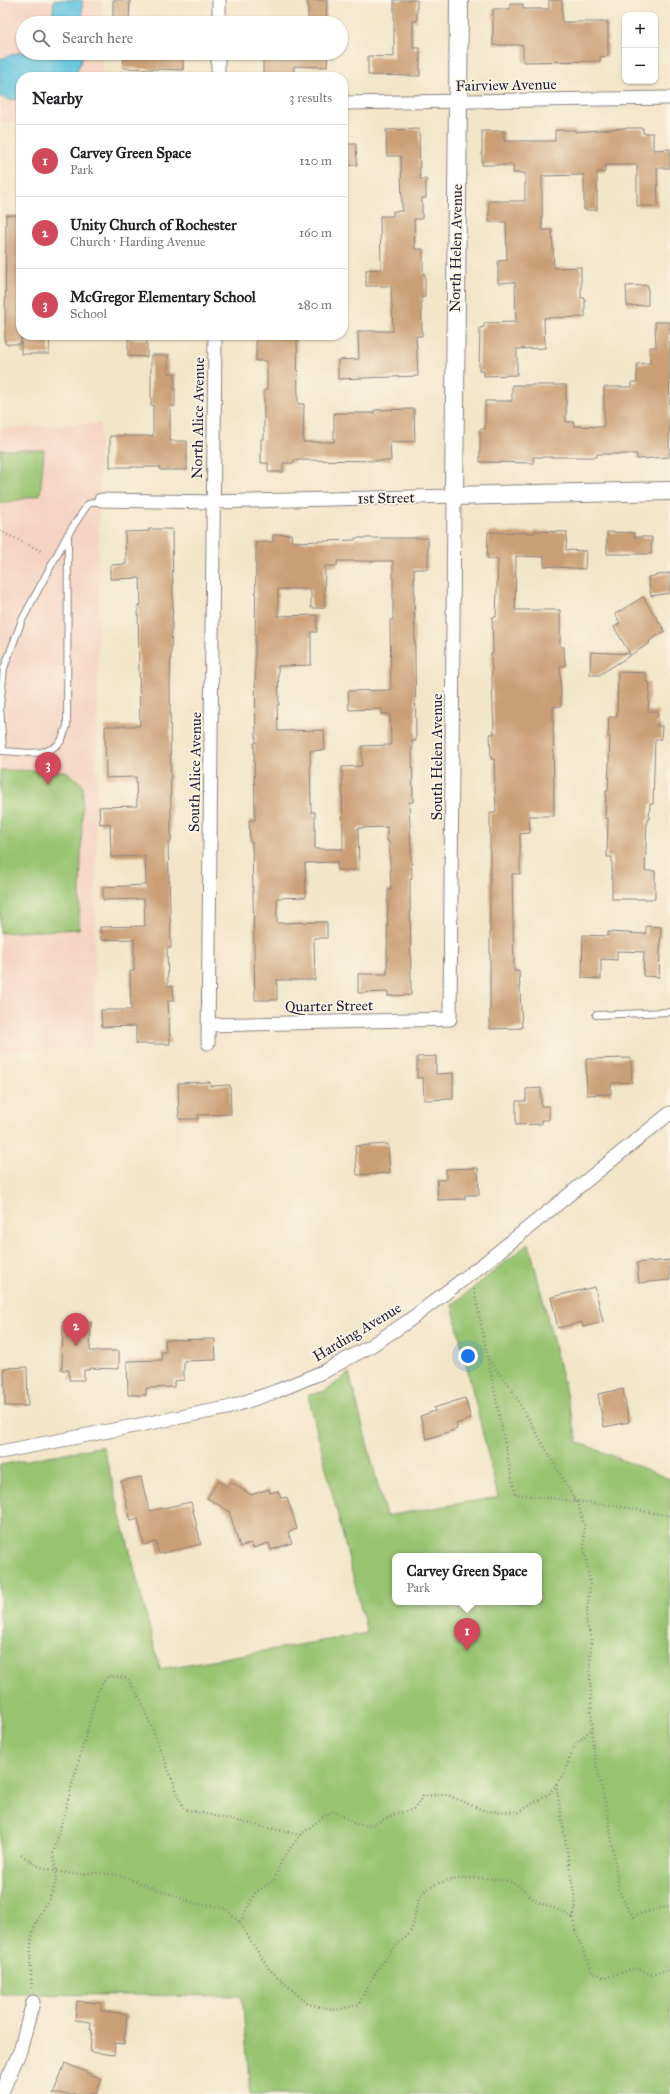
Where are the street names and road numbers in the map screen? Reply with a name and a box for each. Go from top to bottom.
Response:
street label: Fairview Avenue [455,75,557,95]
street label: North Helen Avenue [446,184,466,312]
street label: North Alice Avenue [188,357,208,479]
street label: 1st Street [357,488,415,507]
street label: South Helen Avenue [428,694,446,820]
street label: South Alice Avenue [185,712,205,832]
street label: Quarter Street [285,996,374,1016]
street label: Harding Avenue [310,1299,404,1365]

